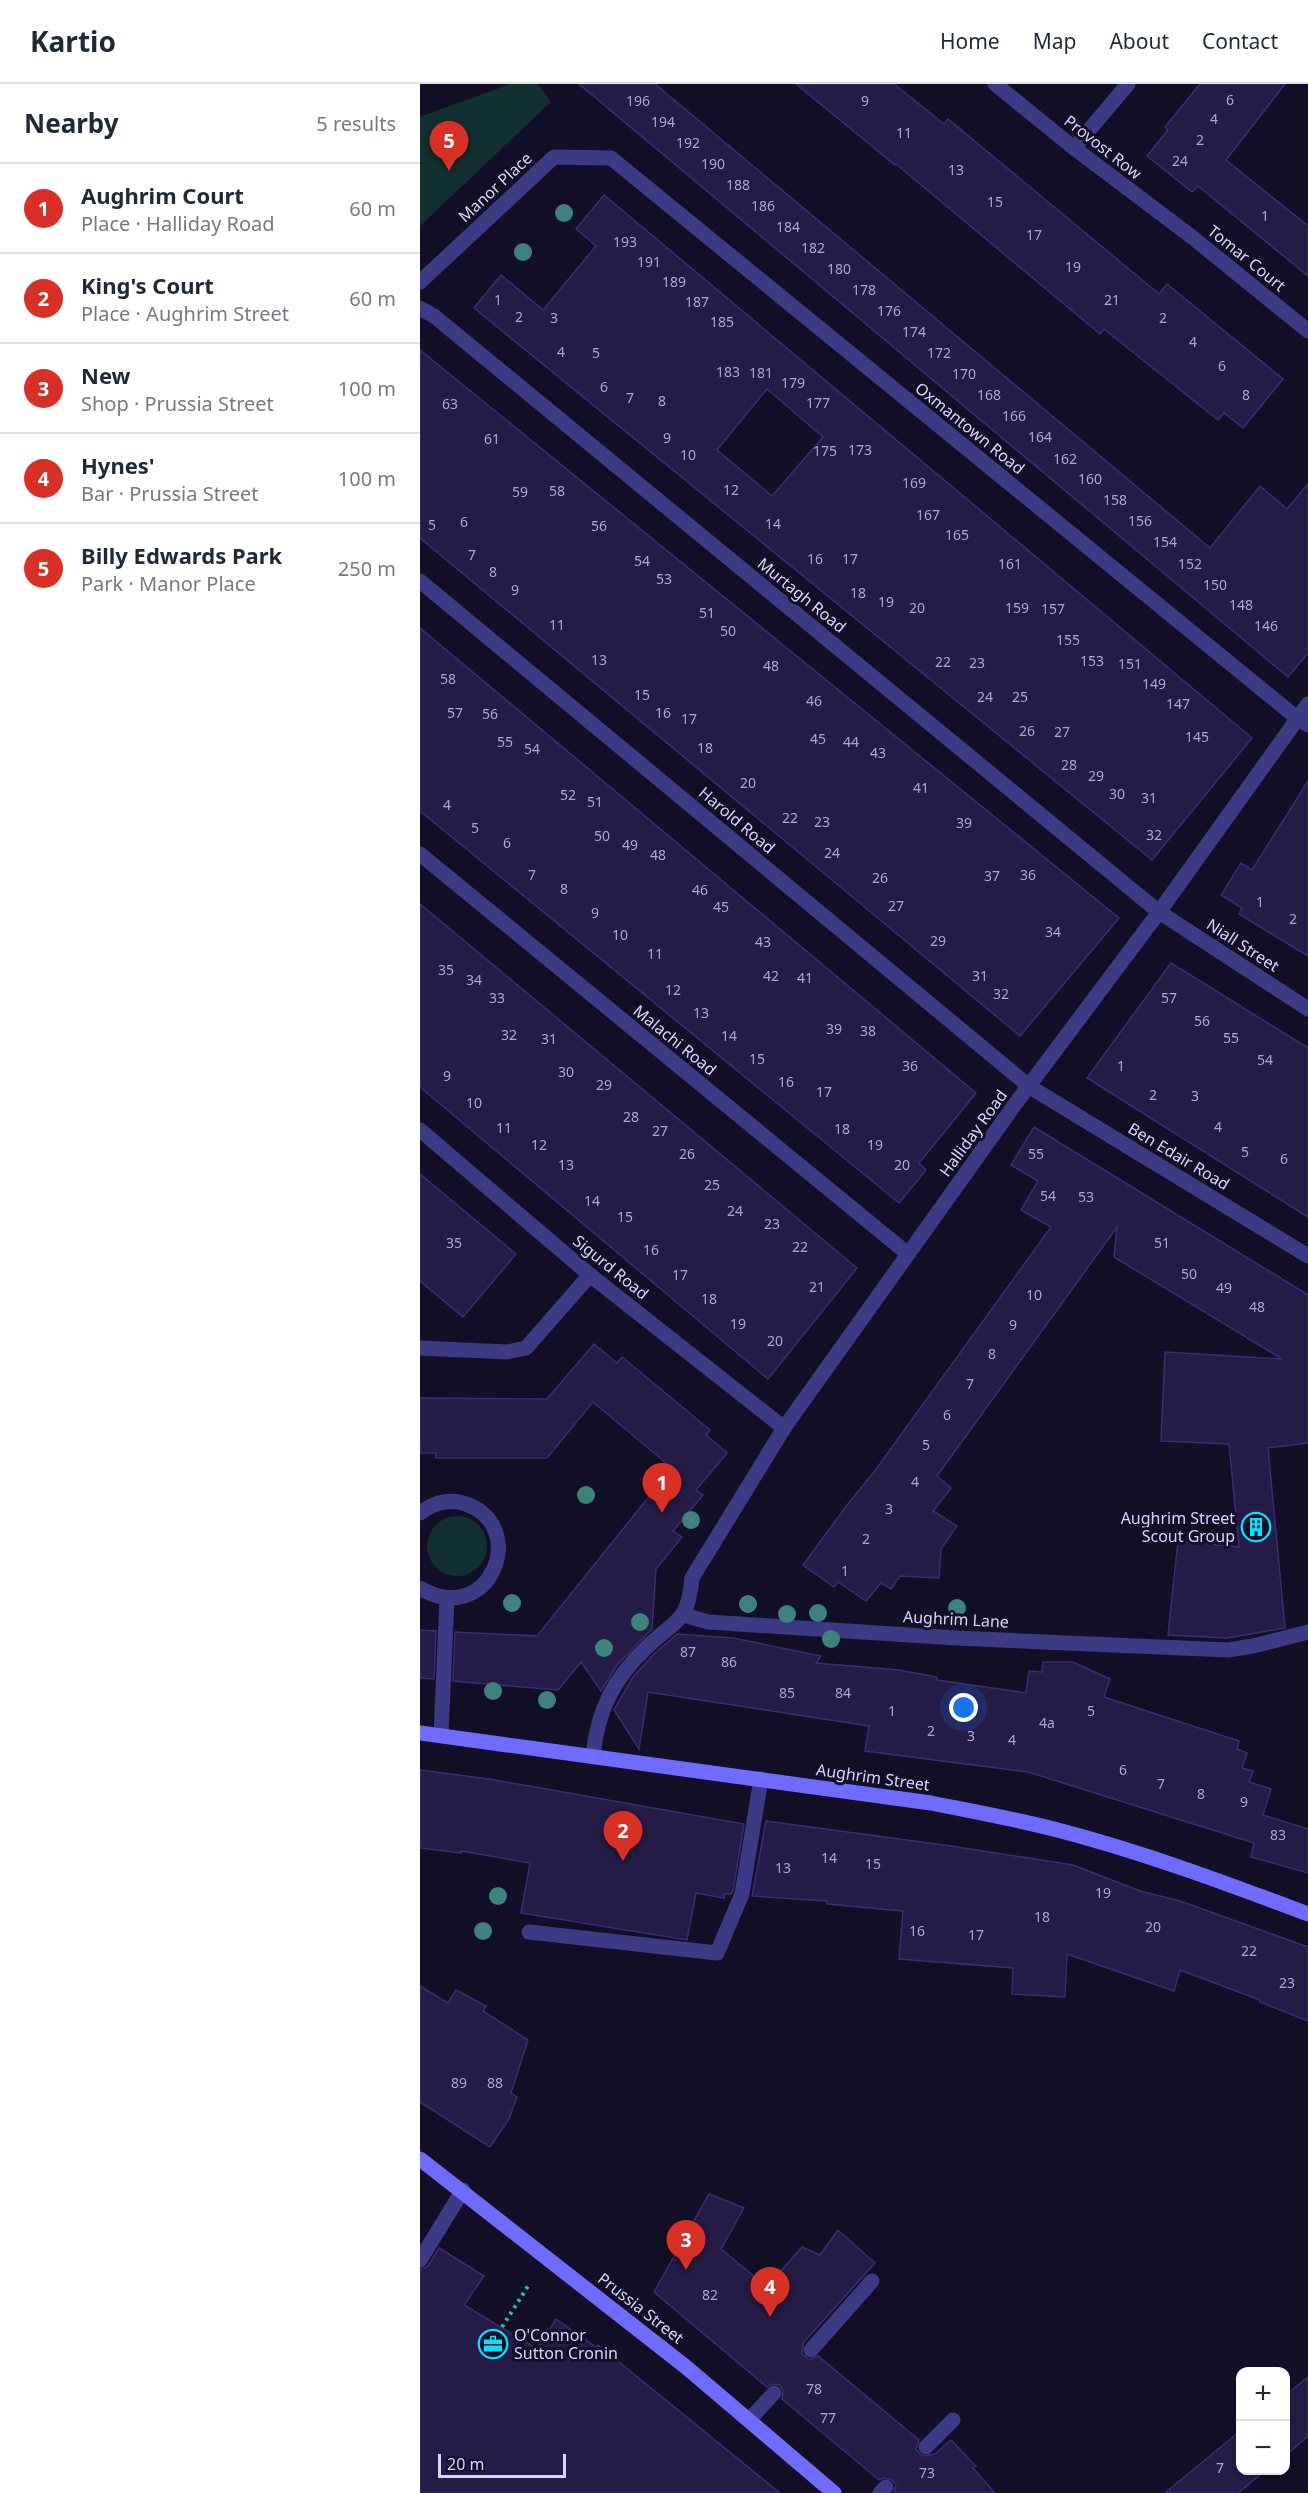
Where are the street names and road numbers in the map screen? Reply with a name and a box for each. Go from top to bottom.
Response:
street label: Provost Row [1060,110,1147,184]
street label: Manor Place [453,147,537,227]
street label: Tomar Court [1203,220,1291,296]
street label: Oxmantown Road [911,377,1029,479]
street label: Murtagh Road [753,552,851,638]
street label: Harold Road [694,782,780,858]
street label: Niall Street [1202,913,1284,977]
street label: Malachi Road [629,1000,721,1080]
street label: Halliday Road [934,1085,1012,1181]
street label: Ben Edair Road [1124,1117,1234,1195]
street label: Sigurd Road [569,1230,653,1304]
street label: Aughrim Lane [903,1605,1009,1633]
street label: Aughrim Street [815,1758,931,1796]
street label: Prussia Street [593,2267,689,2349]

